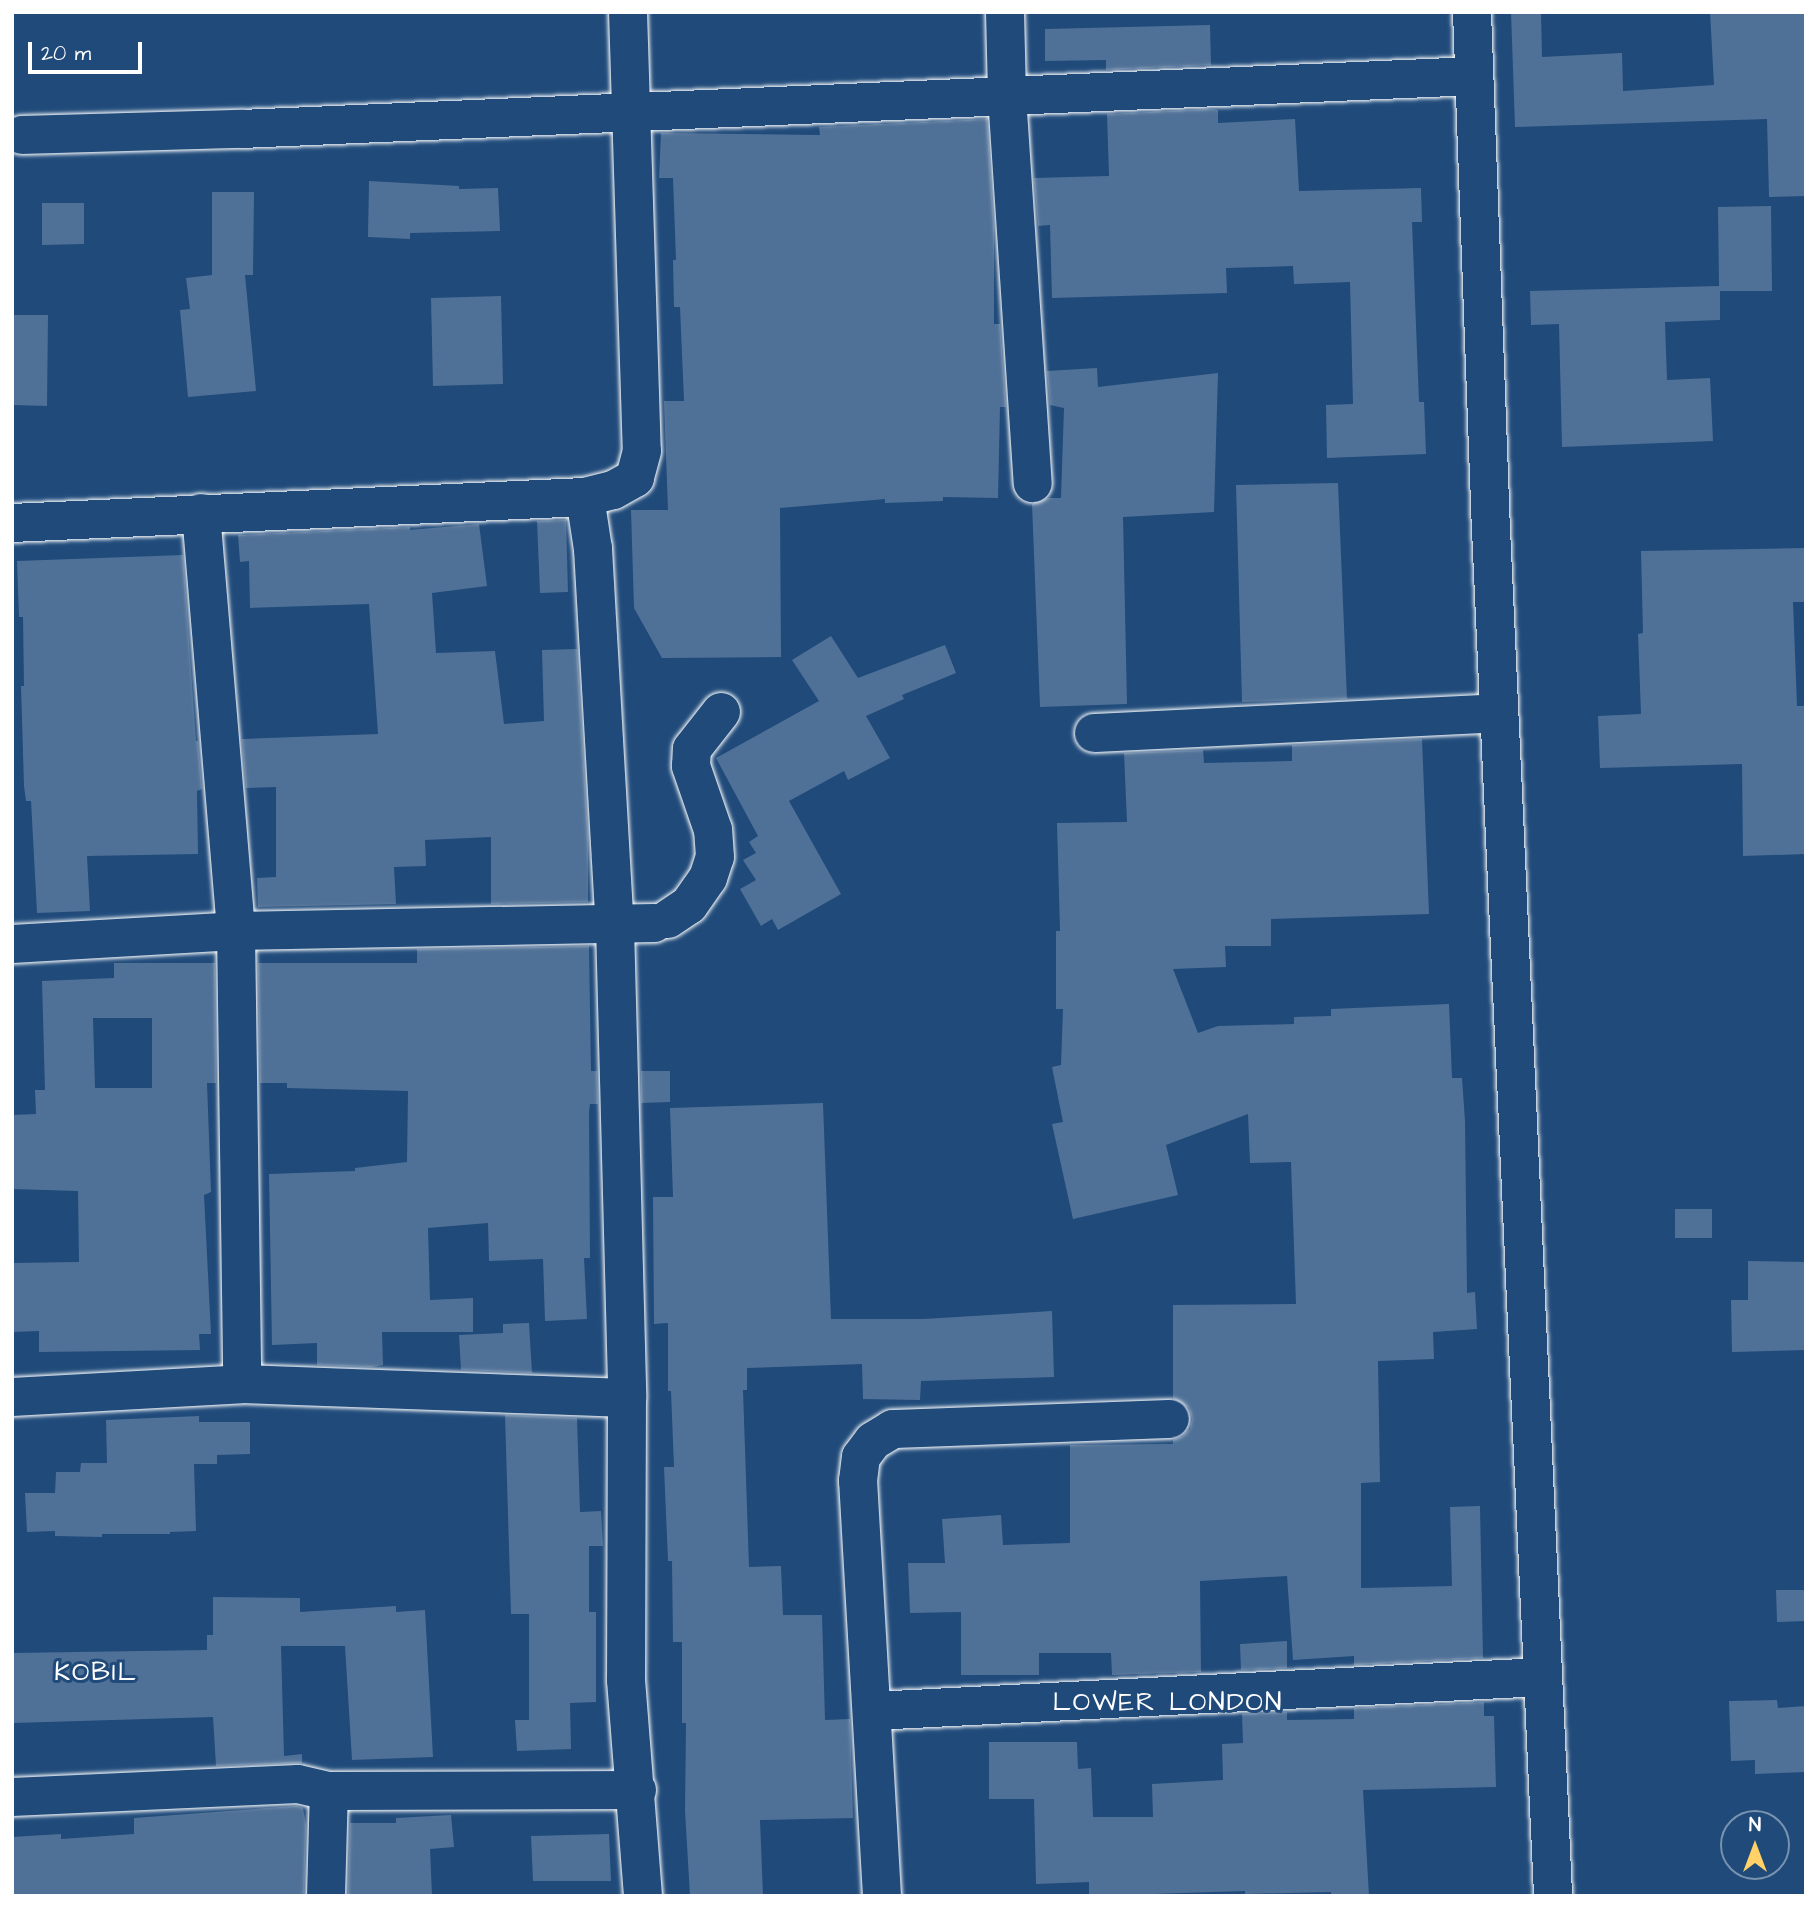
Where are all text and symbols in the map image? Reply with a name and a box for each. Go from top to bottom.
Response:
scale bar [32,28,145,72]
text: 20 m [41,39,91,68]
district label: KOBIL [55,1657,137,1689]
district label: LOWER LONDON [1054,1687,1282,1719]
north arrow [1720,1810,1790,1880]
text: N [1749,1812,1761,1839]

